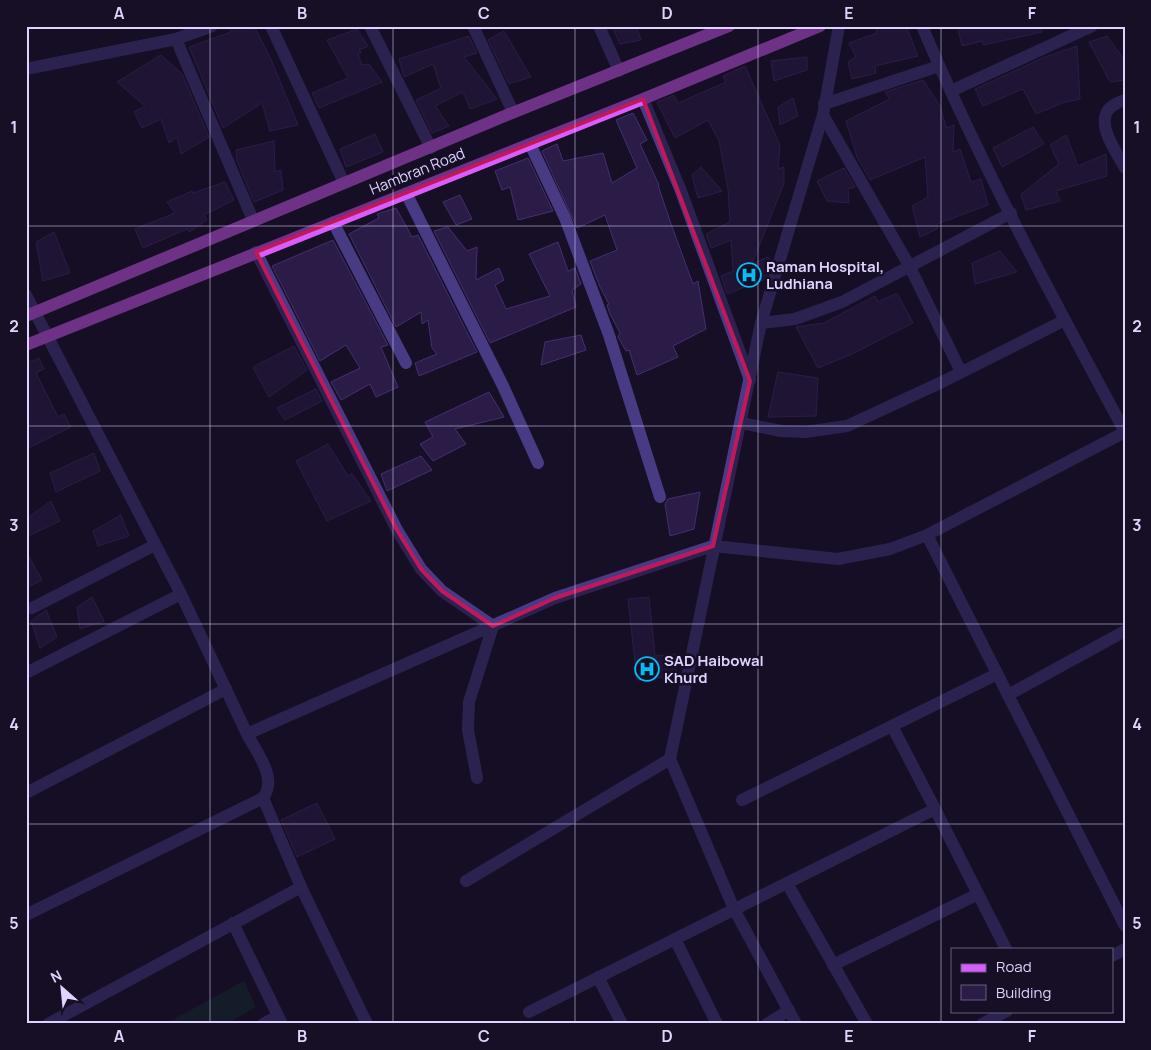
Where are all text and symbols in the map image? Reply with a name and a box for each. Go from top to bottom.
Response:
text: A [114,2,125,24]
text: B [297,2,307,24]
text: C [478,2,490,24]
text: D [661,2,673,24]
text: E [844,2,854,24]
text: F [1028,2,1037,24]
text: 1 [10,116,18,138]
text: 1 [1133,116,1141,138]
street label: Hambran Road [366,142,468,200]
place label: Raman Hospital, Ludhiana [766,256,884,294]
hospital icon: Raman Hospital, Ludhiana [736,262,762,288]
text: 2 [9,315,19,337]
text: 2 [1132,315,1142,337]
text: 3 [9,514,19,536]
text: 3 [1132,514,1142,536]
place label: SAD Haibowal Khurd [664,650,764,688]
hospital icon: SAD Haibowal Khurd [634,656,660,682]
text: 4 [9,713,19,735]
text: 4 [1132,713,1142,735]
text: 5 [9,912,19,934]
text: 5 [1132,912,1142,934]
legend [951,948,1114,1012]
text: Road [996,956,1032,977]
north arrow [38,962,88,1012]
text: N [47,965,65,987]
text: Building [996,982,1051,1003]
text: A [114,1025,125,1047]
text: B [297,1025,307,1047]
text: C [478,1025,490,1047]
text: D [661,1025,673,1047]
text: E [844,1025,854,1047]
text: F [1028,1025,1037,1047]

